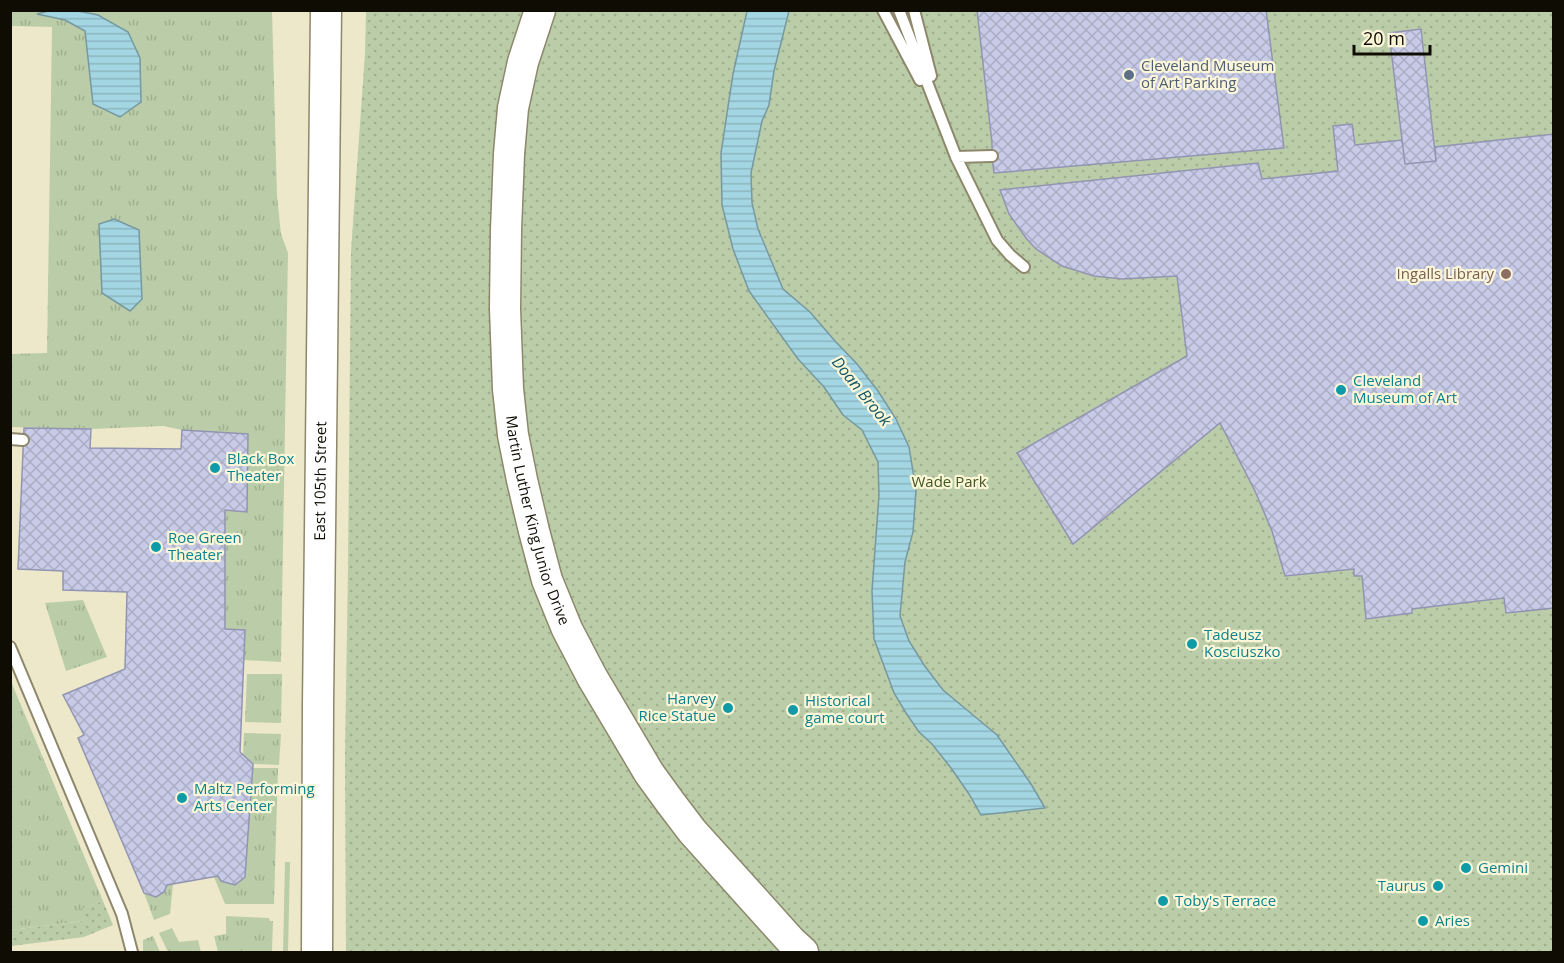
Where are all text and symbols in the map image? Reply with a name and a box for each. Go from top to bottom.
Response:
scale bar [1354,18,1430,56]
text: 20 m [1363,26,1405,50]
place label: Cleveland Museum of Art Parking [1141,55,1274,92]
marker: Cleveland Museum of Art Parking [1122,68,1136,82]
place label: Ingalls Library [1397,263,1494,283]
marker: Ingalls Library [1499,267,1513,281]
water label: Doan Brook [827,351,898,431]
place label: Cleveland Museum of Art [1353,370,1457,407]
marker: Cleveland Museum of Art [1334,383,1348,397]
street label: Martin Luther King Junior Drive [502,414,575,628]
street label: East 105th Street [309,421,330,541]
place label: Black Box Theater [227,448,294,485]
marker: Black Box Theater [208,461,222,475]
park label: Wade Park [911,471,987,491]
place label: Roe Green Theater [168,527,242,564]
marker: Roe Green Theater [149,540,163,554]
place label: Tadeusz Kosciuszko [1204,624,1281,661]
marker: Tadeusz Kosciuszko [1185,637,1199,651]
place label: Harvey Rice Statue [639,688,716,725]
place label: Historical game court [805,690,885,727]
marker: Harvey Rice Statue [721,701,735,715]
marker: Historical game court [786,703,800,717]
place label: Maltz Performing Arts Center [194,778,315,815]
marker: Maltz Performing Arts Center [175,791,189,805]
place label: Gemini [1478,857,1528,877]
marker: Gemini [1459,861,1473,875]
place label: Taurus [1378,875,1426,895]
marker: Taurus [1431,879,1445,893]
place label: Toby's Terrace [1175,890,1276,910]
marker: Toby's Terrace [1156,894,1170,908]
place label: Aries [1435,910,1470,930]
marker: Aries [1416,914,1430,928]

